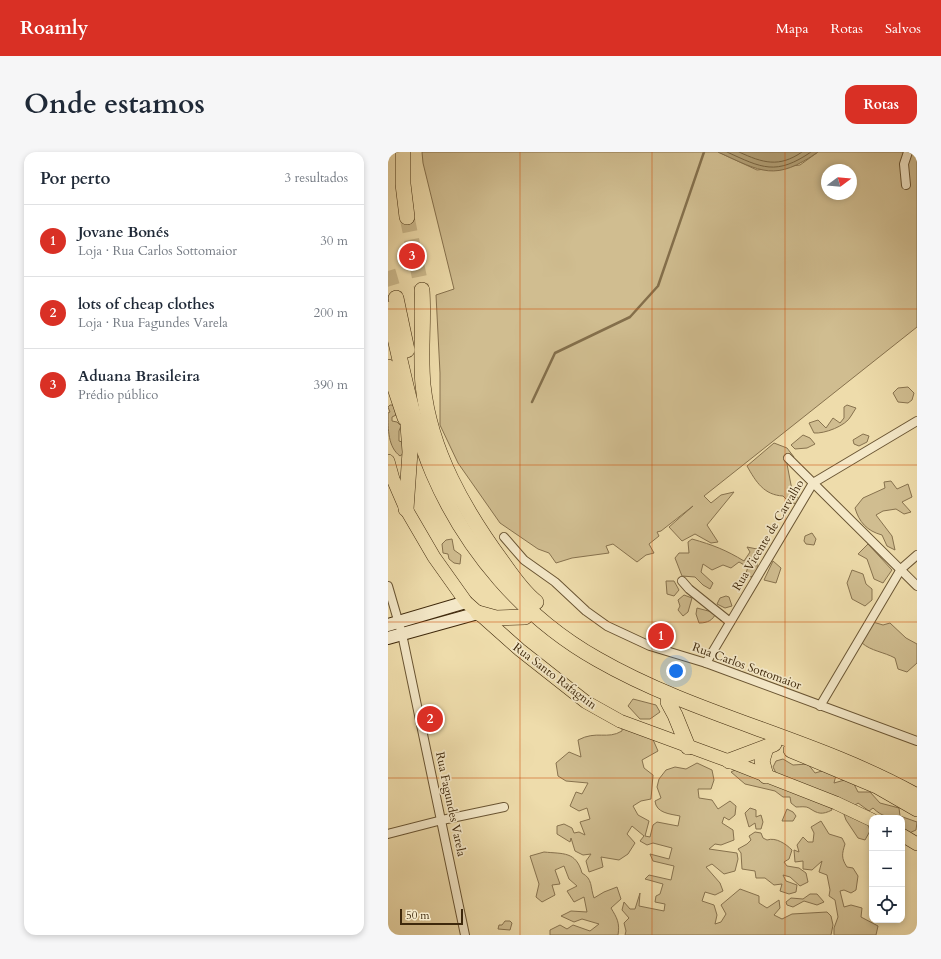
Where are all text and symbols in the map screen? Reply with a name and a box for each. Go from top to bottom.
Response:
text: Roamly [20,15,88,41]
text: Mapa [776,19,809,38]
text: Rotas [831,19,863,38]
text: Salvos [885,19,921,38]
text: Onde estamos [24,85,205,123]
button: Rotas [845,85,917,124]
north arrow [821,164,857,200]
text: Por perto [40,167,110,190]
text: 3 resultados [284,169,348,187]
text: Jovane Bonés [78,222,169,242]
text: 1 [50,232,56,250]
text: 30 m [320,232,348,250]
pin: 3 [399,241,425,271]
text: Loja · Rua Carlos Sottomaior [78,242,237,260]
text: lots of cheap clothes [78,294,215,314]
text: 2 [50,304,56,322]
text: 200 m [314,304,348,322]
text: Loja · Rua Fagundes Varela [78,314,228,332]
text: Aduana Brasileira [78,366,200,386]
text: 3 [50,376,56,394]
text: 390 m [314,376,348,394]
text: Prédio público [78,386,158,404]
street label: Rua Vicente de Carvalho [728,476,808,594]
pin: 1 [648,621,674,651]
street label: Rua Santo Rafagnin [510,639,600,713]
street label: Rua Carlos Sottomaior [690,639,804,693]
your location [666,661,686,681]
pin: 2 [417,704,443,734]
street label: Rua Fagundes Varela [432,750,470,859]
map controls [869,815,905,923]
button: + [869,815,905,851]
button: − [869,851,905,887]
button: locate [869,887,905,923]
scale bar [400,907,463,926]
text: 50 m [406,908,430,923]

